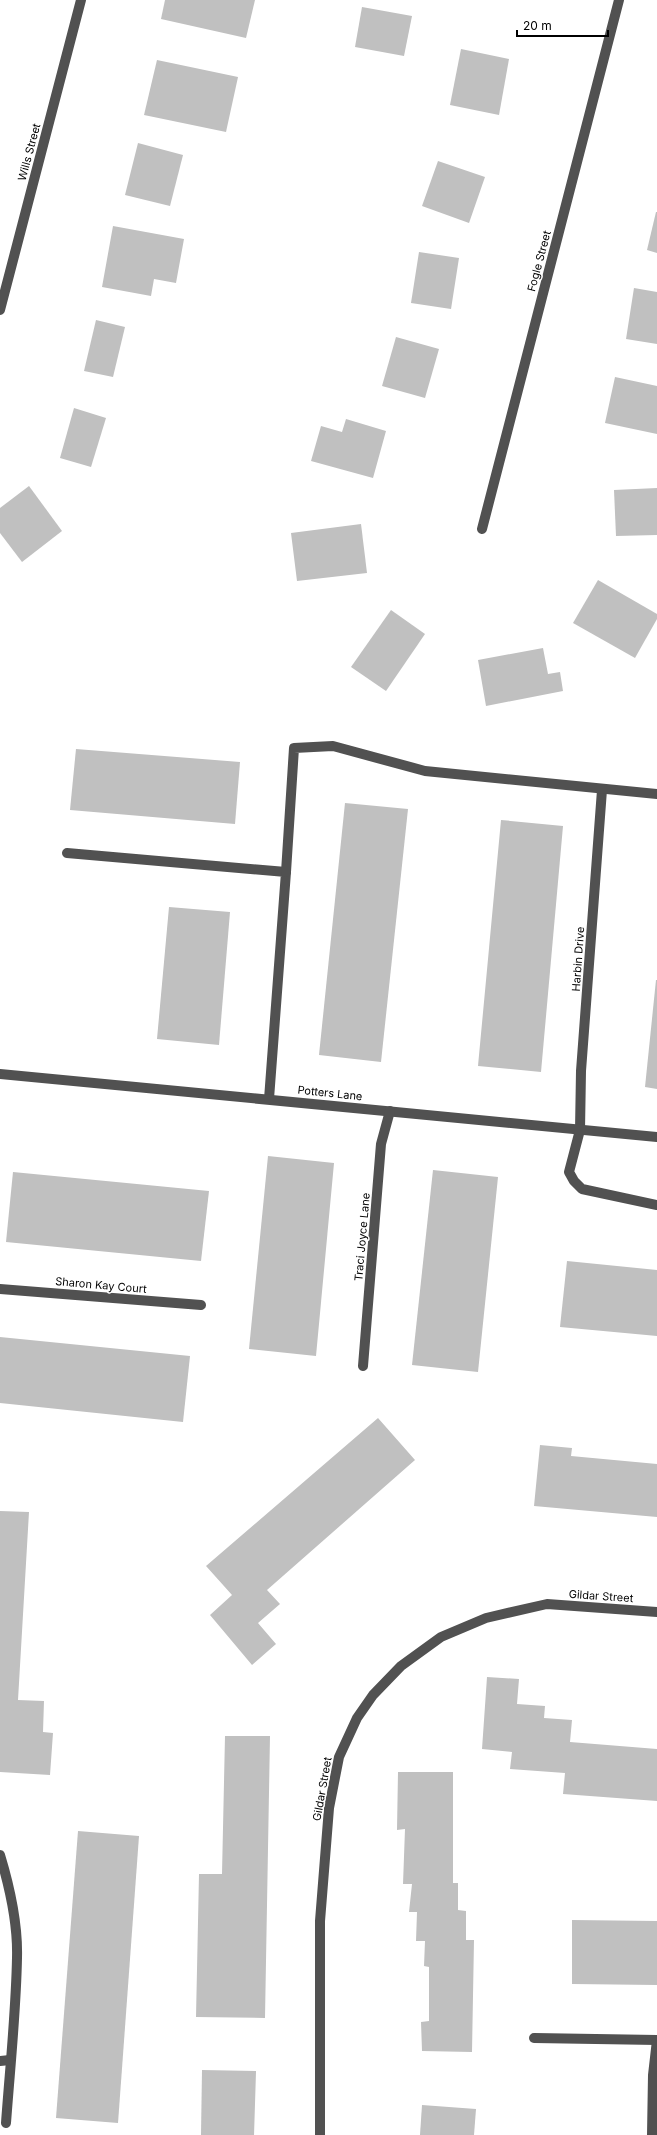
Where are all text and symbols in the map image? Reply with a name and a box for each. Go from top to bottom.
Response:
scale bar [517,12,608,38]
text: 20 m [523,18,552,33]
street label: Wills Street [15,121,43,182]
street label: Fogle Street [524,229,554,293]
street label: Harbin Drive [569,926,587,992]
street label: Potters Lane [297,1083,363,1103]
street label: Traci Joyce Lane [351,1192,373,1282]
street label: Sharon Kay Court [55,1274,148,1296]
street label: Gildar Street [568,1587,634,1605]
street label: Gildar Street [309,1756,335,1822]

